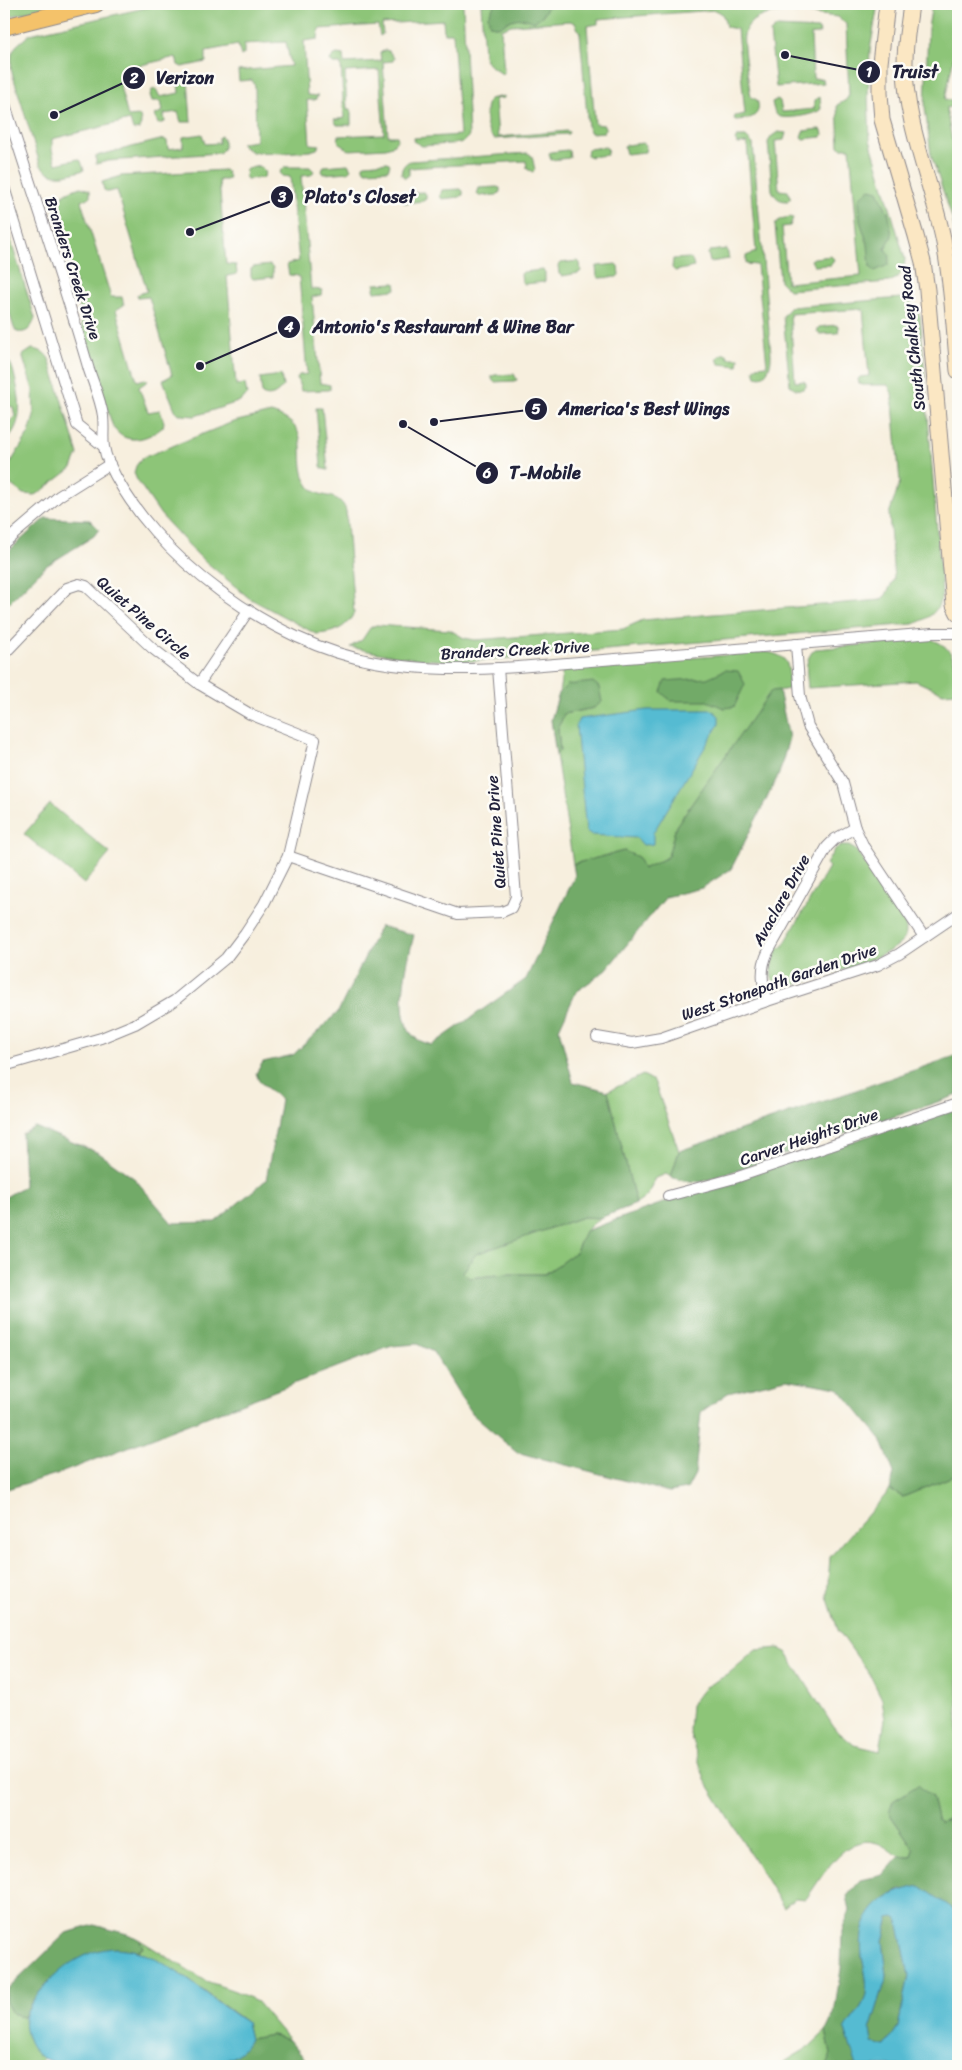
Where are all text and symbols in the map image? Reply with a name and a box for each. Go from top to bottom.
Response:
callout: Truist [857,55,948,88]
text: Truist [892,56,940,88]
text: 1 [866,59,873,85]
callout: Verizon [121,61,224,94]
text: Verizon [156,62,214,94]
text: 2 [129,65,139,91]
callout: Plato's Closet [269,180,425,213]
text: Plato's Closet [305,181,417,213]
text: 3 [277,184,287,210]
street label: Branders Creek Drive [36,193,110,344]
street label: South Chalkley Road [890,263,934,412]
callout: Antonio's Restaurant & Wine Bar [277,311,584,344]
text: Antonio's Restaurant & Wine Bar [312,311,575,343]
text: 4 [283,314,294,340]
callout: America's Best Wings [523,392,740,425]
text: America's Best Wings [557,393,730,425]
text: 5 [531,396,541,422]
callout: T-Mobile [474,456,591,489]
text: T-Mobile [509,457,581,489]
text: 6 [482,460,492,486]
street label: Quiet Pine Circle [90,568,198,668]
street label: Branders Creek Drive [440,632,590,668]
street label: Quiet Pine Drive [478,775,514,889]
street label: Avaclare Drive [743,849,818,952]
street label: West Stonepath Garden Drive [677,935,881,1029]
street label: Carver Heights Drive [736,1100,882,1174]

